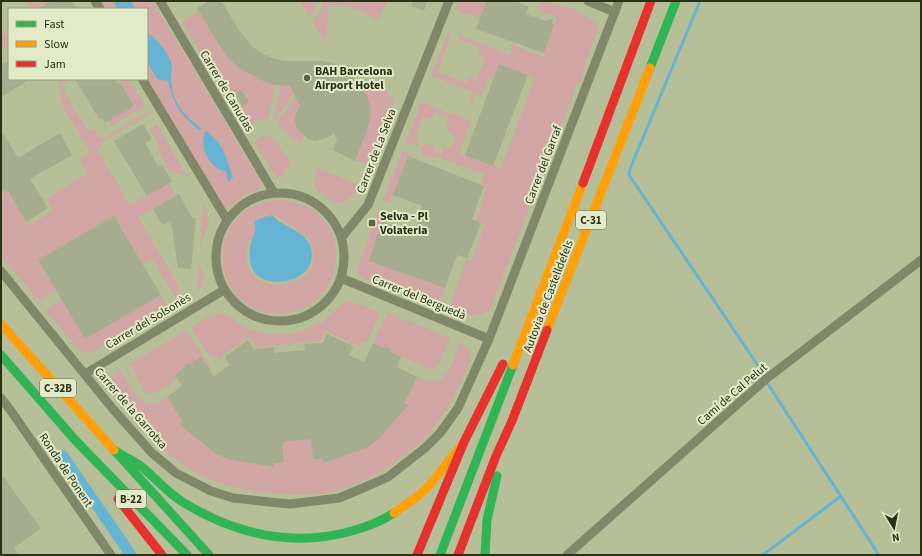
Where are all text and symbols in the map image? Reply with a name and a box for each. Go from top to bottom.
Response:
legend [8,8,148,80]
text: Fast [44,16,64,33]
text: Slow [44,36,69,53]
street label: Carrer de Canudas [195,47,258,135]
text: Jam [44,56,66,73]
place label: BAH Barcelona Airport Hotel [314,63,393,94]
marker: BAH Barcelona Airport Hotel [302,73,312,83]
street label: Carrer de La Selva [352,106,400,196]
street label: Carrer del Garraf [521,123,566,207]
place label: Selva - Pl Volateria [379,208,429,239]
road number: C-31 [576,211,606,229]
marker: Selva - Pl Volateria [367,218,377,228]
street label: Autovia de Castelldefels [519,238,578,355]
street label: Carrer del Berguedà [369,271,468,324]
street label: Carrer del Solsonès [102,289,194,354]
street label: Camí de Cal Pelut [694,359,771,430]
street label: Carrer de la Garrotxa [90,364,171,453]
road number: C-32B [40,379,76,397]
street label: Ronda de Ponent [34,430,97,511]
road number: B-22 [116,490,146,508]
north arrow [874,508,914,548]
text: N [891,529,901,545]

